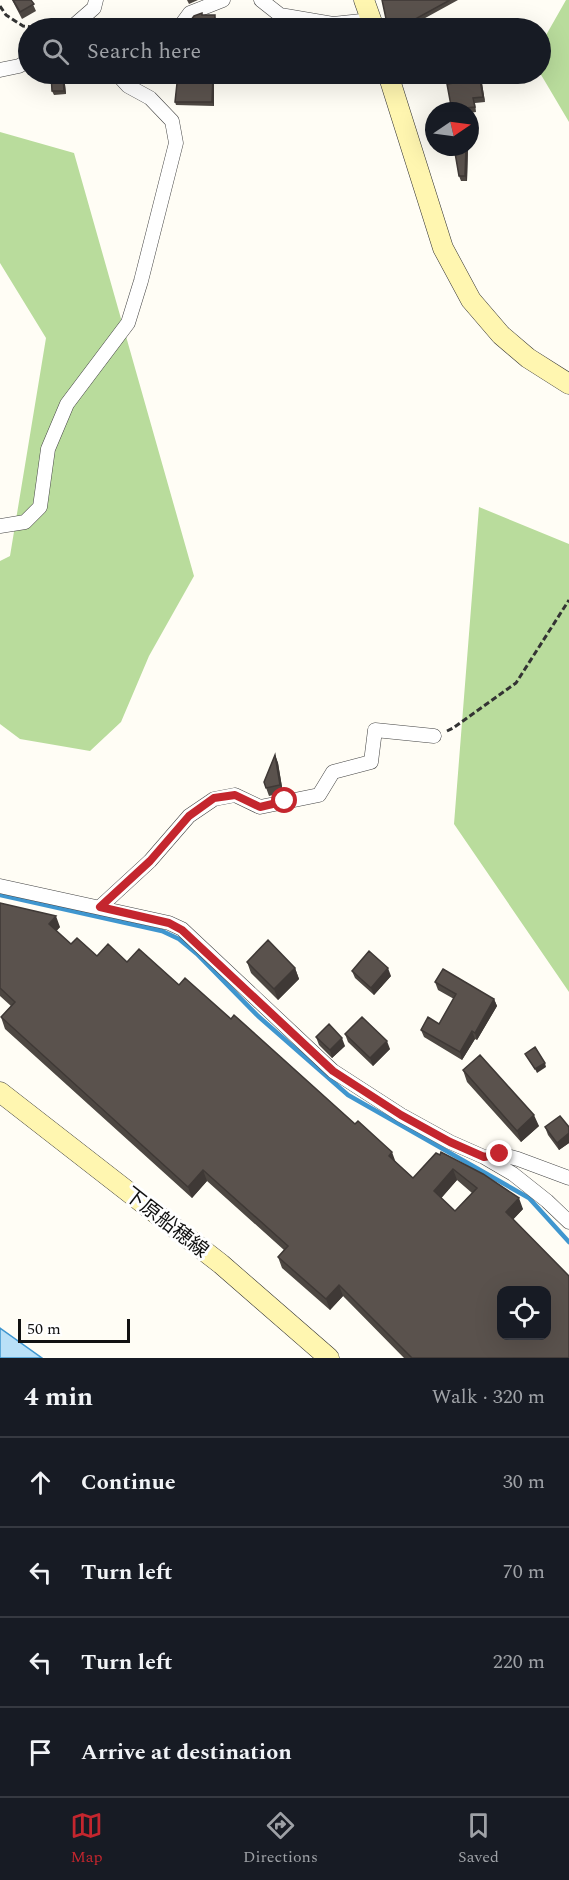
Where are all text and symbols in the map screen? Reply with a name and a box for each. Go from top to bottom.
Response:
search box [18,18,551,84]
icon: search [39,35,72,68]
text: Search here [87,35,201,68]
north arrow [425,102,479,156]
route start [271,787,297,813]
route end [486,1140,512,1166]
street label: 下原船穂線 [118,1180,215,1265]
map controls [497,1286,551,1340]
button: locate [497,1286,551,1340]
scale bar [18,1316,130,1344]
text: 50 m [27,1317,61,1341]
text: 4 min [24,1377,93,1417]
text: Walk · 320 m [432,1382,545,1412]
icon: ahead [24,1466,57,1499]
text: Continue [81,1466,176,1499]
text: 30 m [503,1467,545,1497]
icon: left [24,1556,57,1589]
text: Turn left [81,1556,173,1589]
text: 70 m [503,1557,545,1587]
icon: left [24,1646,57,1679]
text: Turn left [81,1646,173,1679]
text: 220 m [493,1647,545,1677]
icon: arrive [24,1736,57,1769]
text: Arrive at destination [81,1736,292,1769]
tab: Map [70,1809,103,1869]
tab: Directions [243,1809,318,1869]
tab: Saved [458,1809,499,1869]

